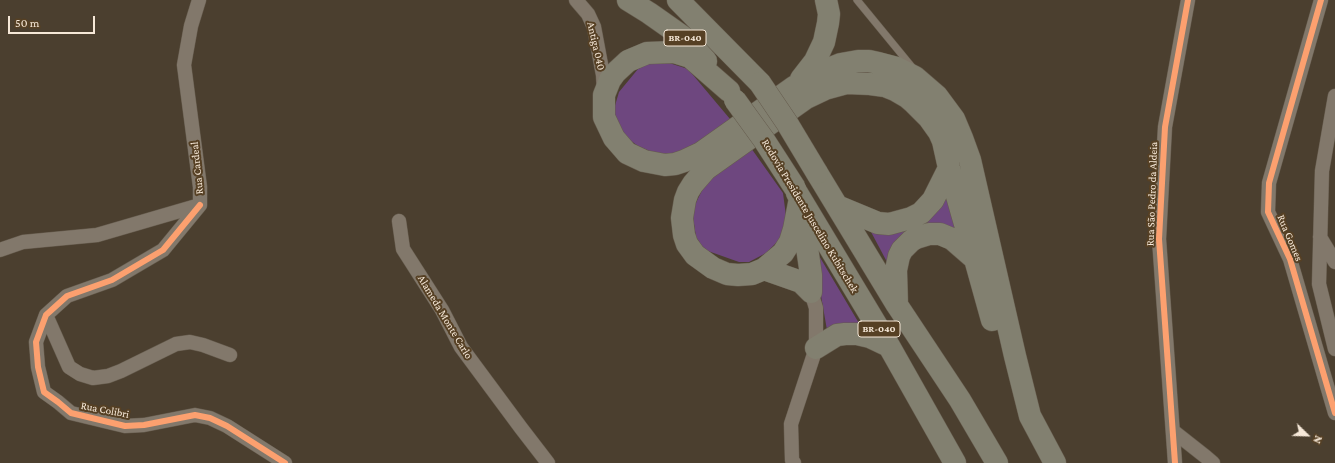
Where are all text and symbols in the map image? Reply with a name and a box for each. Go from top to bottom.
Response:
scale bar [10,8,97,34]
text: 50 m [15,16,39,30]
street label: Antiga 040 [584,21,608,71]
road number: BR-040 [664,30,706,46]
street label: Rodovia Presidente Juscelino Kubitschek [759,137,861,295]
street label: Rua Cardeal [188,141,206,195]
street label: Rua São Pedro da Aldeia [1144,142,1160,246]
street label: Rua Gomes [1274,213,1306,263]
street label: Alameda Monte Carlo [415,273,475,361]
road number: BR-040 [858,321,900,337]
street label: Rua Colibri [80,399,130,421]
north arrow [1287,415,1327,455]
text: N [1311,434,1325,445]

